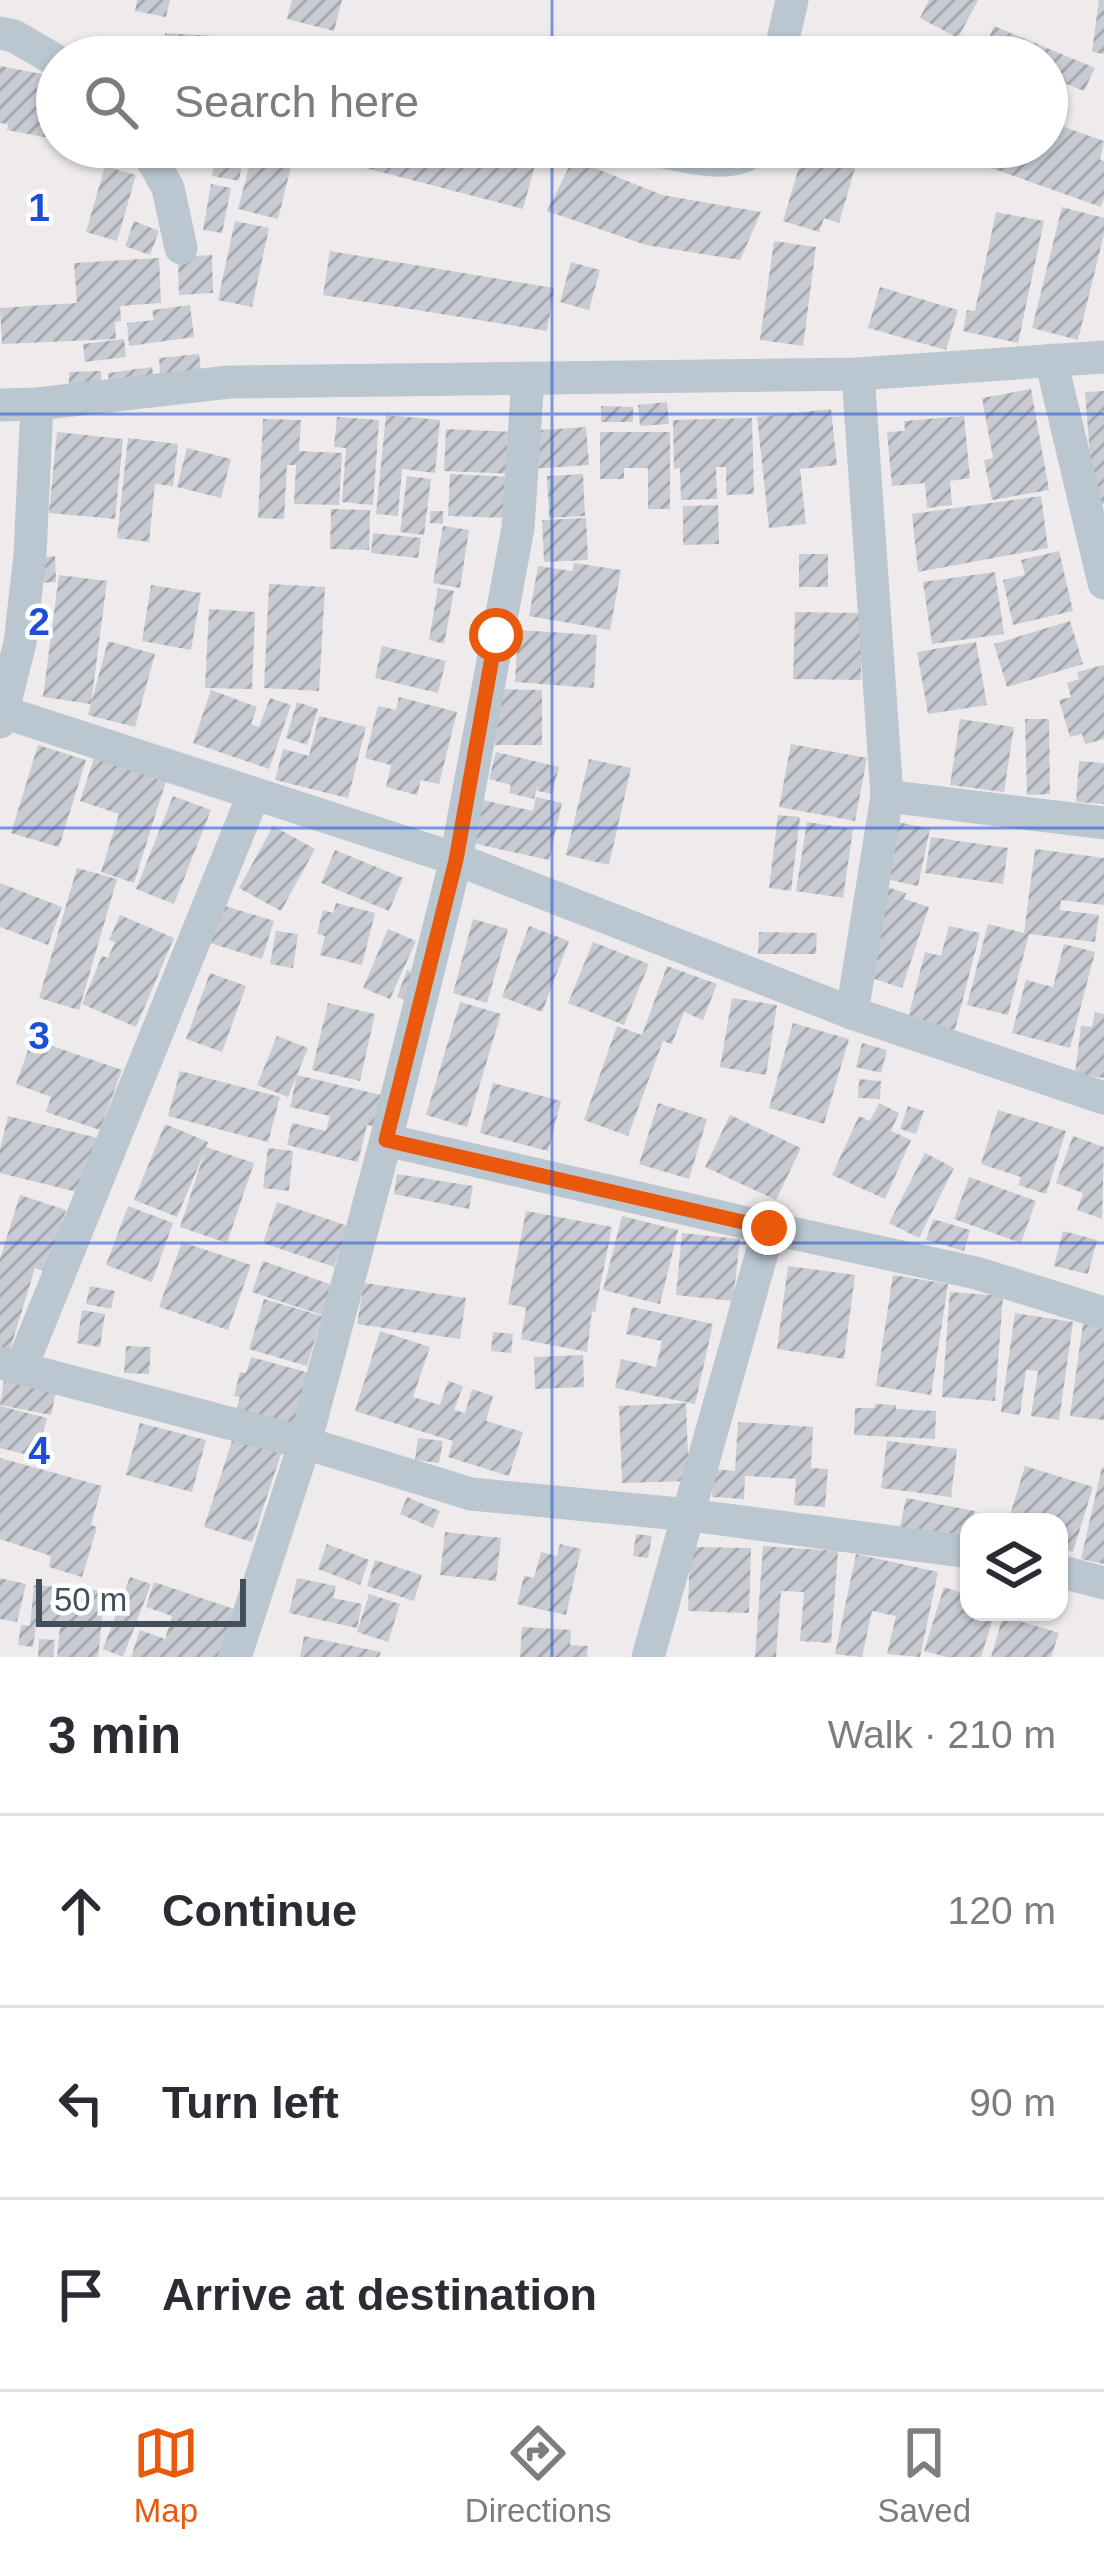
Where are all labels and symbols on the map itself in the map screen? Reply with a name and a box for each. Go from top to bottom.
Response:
text: 1 [28,186,50,229]
text: 2 [28,600,50,643]
route start [469,608,523,662]
text: 3 [28,1014,50,1057]
route end [742,1201,796,1255]
text: 4 [28,1429,50,1472]
scale bar [36,1573,246,1626]

